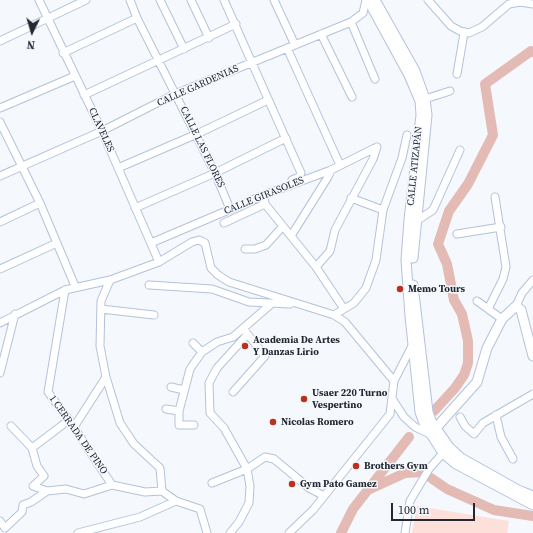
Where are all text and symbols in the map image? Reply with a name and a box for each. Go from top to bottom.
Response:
north arrow [12,12,52,52]
text: N [26,37,36,52]
street label: CALLE GARDENIAS [155,63,241,109]
street label: CALLE LAS FLORES [177,104,227,190]
street label: CLAVELES [86,106,116,154]
street label: CALLE ATIZAPÁN [405,126,425,206]
street label: CALLE GIRASOLES [222,174,306,218]
place label: Memo Tours [408,283,465,295]
marker: Memo Tours [395,284,405,294]
place label: Academia De Artes Y Danzas Lirio [253,334,340,358]
marker: Academia De Artes Y Danzas Lirio [240,341,250,351]
place label: Usaer 220 Turno Vespertino [312,387,387,410]
street label: 1 CERRADA DE PINO [46,393,110,477]
marker: Usaer 220 Turno Vespertino [299,394,309,404]
place label: Nicolas Romero [281,416,354,428]
marker: Nicolas Romero [268,417,278,427]
place label: Brothers Gym [364,460,428,472]
marker: Brothers Gym [351,461,361,471]
place label: Gym Pato Gamez [300,478,377,490]
marker: Gym Pato Gamez [287,479,297,489]
scale bar [393,495,477,521]
text: 100 m [398,502,430,518]

